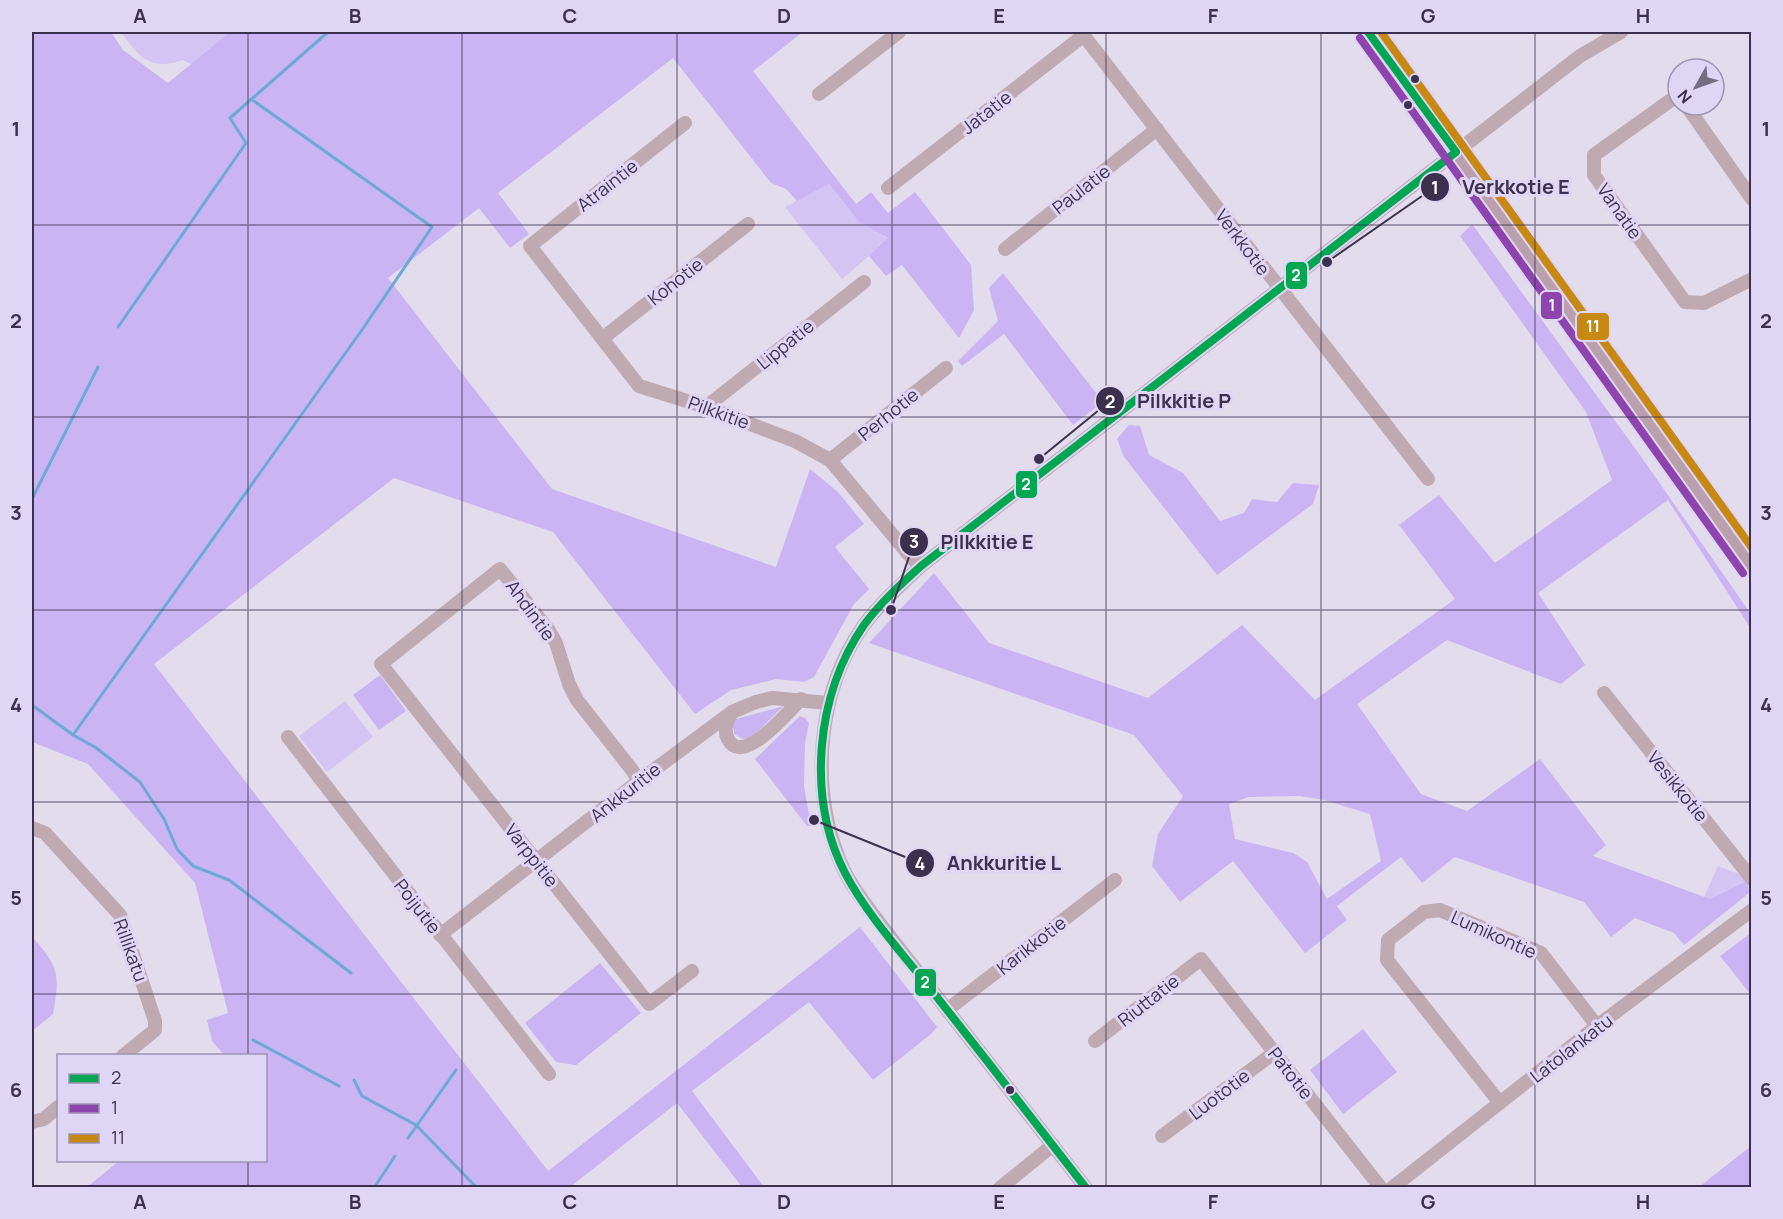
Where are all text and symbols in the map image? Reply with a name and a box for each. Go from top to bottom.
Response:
text: A [133,2,147,29]
text: B [349,2,362,29]
text: C [563,2,577,29]
text: D [777,2,791,29]
text: E [993,2,1005,29]
text: F [1208,2,1219,29]
text: G [1421,2,1436,29]
text: H [1636,2,1650,29]
north arrow [1666,57,1726,117]
unlabelled marker [1409,73,1421,85]
street label: Jatatie [956,85,1016,139]
text: N [1672,85,1697,108]
unlabelled marker [1402,99,1414,111]
text: 1 [12,115,20,142]
text: 1 [1762,115,1770,142]
street label: Atraintie [572,154,642,216]
street label: Paulatie [1047,159,1115,219]
callout: Verkkotie E [1420,168,1582,206]
text: Verkkotie E [1462,173,1570,200]
text: 1 [1431,175,1439,199]
street label: Vanatie [1592,178,1648,244]
street label: Verkkotie [1210,204,1276,280]
street label: Kohotie [642,252,708,310]
line badge: 2 [1285,261,1308,290]
text: 2 [1291,264,1301,286]
line badge: 1 [1540,291,1563,320]
text: 1 [1548,294,1556,316]
text: 2 [10,307,22,334]
text: 2 [1760,307,1772,334]
line badge: 11 [1576,312,1610,341]
street label: Lippatie [752,314,818,374]
text: 11 [1586,315,1600,337]
street label: Perhotie [853,382,923,446]
callout: Pilkkitie P [1095,382,1243,420]
text: Pilkkitie P [1137,387,1231,414]
text: 2 [1105,389,1115,413]
street label: Pilkkitie [685,390,753,434]
line badge: 2 [1015,470,1038,499]
text: 2 [1021,473,1031,495]
text: 3 [10,499,22,526]
text: 3 [1760,499,1772,526]
callout: Pilkkitie E [899,523,1046,561]
text: Pilkkitie E [940,528,1034,555]
text: 3 [909,529,919,553]
street label: Ahdintie [501,575,561,645]
text: 4 [10,691,22,718]
text: 4 [1760,691,1772,718]
street label: Vesikkotie [1642,746,1714,826]
street label: Ankkuritie [585,757,665,827]
street label: Varppitie [500,818,564,892]
callout: Ankkuritie L [905,844,1073,882]
text: Ankkuritie L [947,849,1062,876]
text: 4 [915,851,926,875]
street label: Poijutie [389,874,447,938]
text: 5 [10,884,22,911]
text: 5 [1760,884,1772,911]
street label: Lumikontie [1447,904,1541,964]
street label: Karikkotie [991,910,1071,980]
street label: Rillikatu [109,915,153,985]
line badge: 2 [914,968,937,997]
street label: Riuttatie [1112,969,1184,1031]
text: 2 [920,971,930,993]
street label: Latolankatu [1525,1008,1617,1088]
street label: Patotie [1263,1042,1319,1104]
legend [57,1054,267,1162]
street label: Luototie [1184,1063,1254,1125]
text: 2 [111,1065,121,1089]
text: 6 [10,1076,22,1103]
text: 6 [1760,1076,1772,1103]
unlabelled marker [1004,1084,1016,1096]
text: 1 [111,1095,118,1119]
text: 11 [111,1125,125,1149]
text: A [133,1188,147,1215]
text: B [349,1188,362,1215]
text: C [563,1188,577,1215]
text: D [777,1188,791,1215]
text: E [993,1188,1005,1215]
text: F [1208,1188,1219,1215]
text: G [1421,1188,1436,1215]
text: H [1636,1188,1650,1215]

